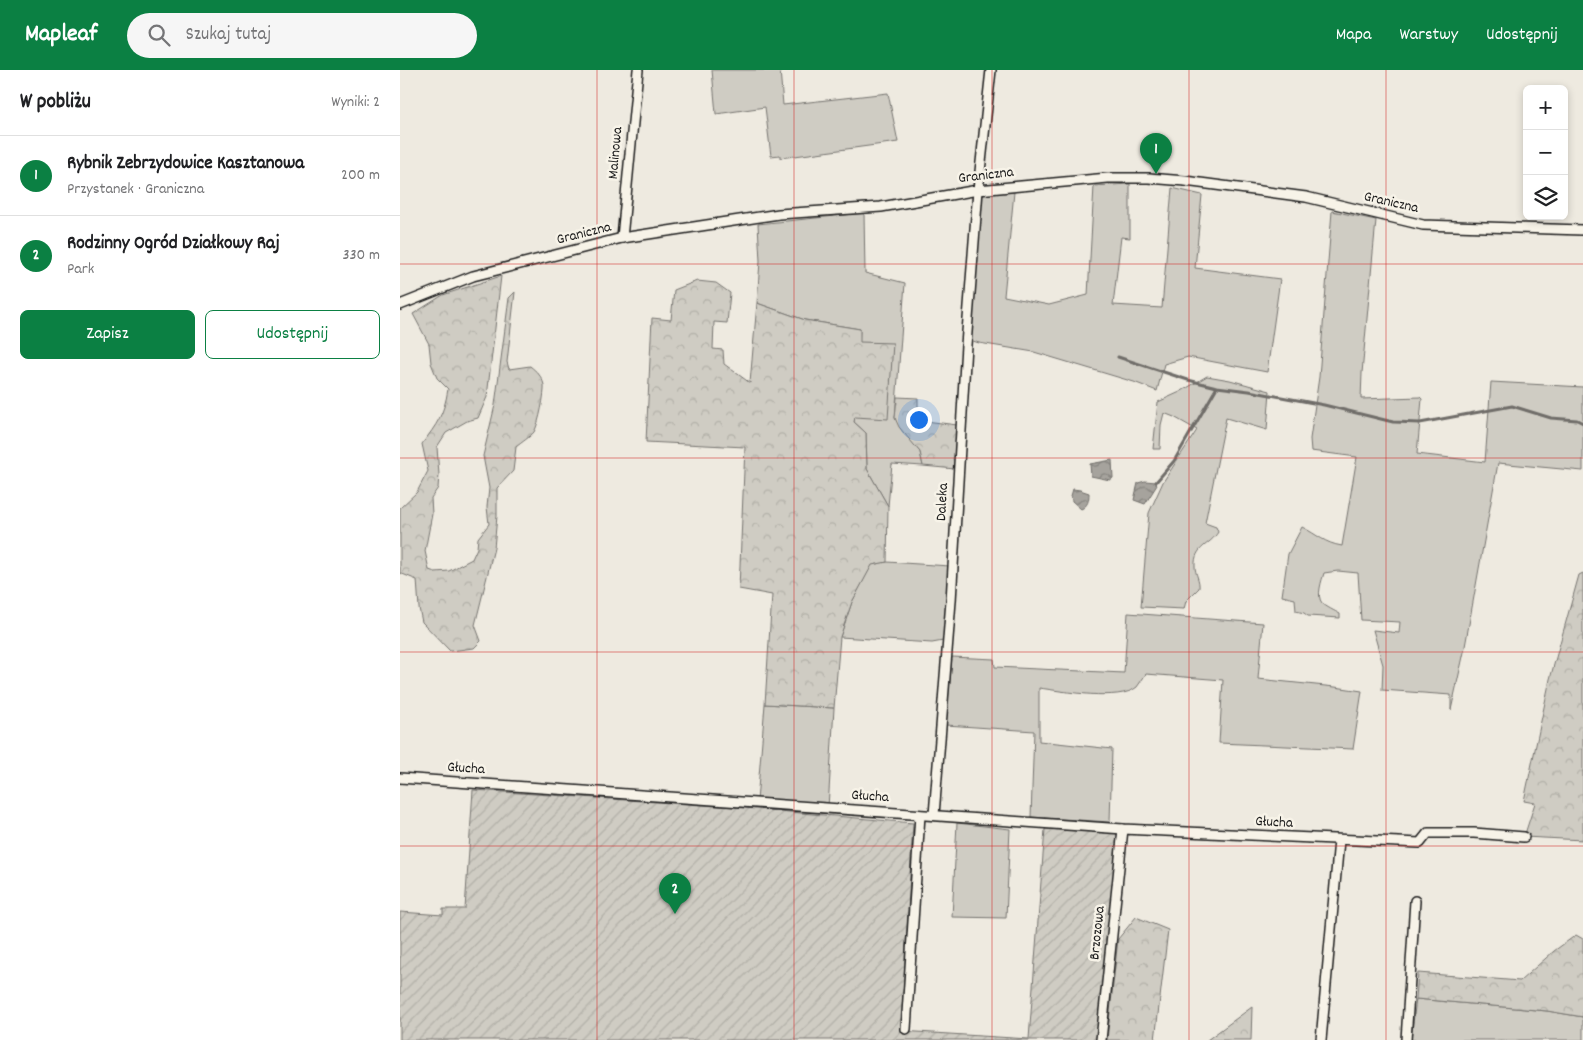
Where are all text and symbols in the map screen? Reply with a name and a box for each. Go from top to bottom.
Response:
search box [127,13,477,58]
text: Mapleaf [25,18,97,52]
icon: search [145,21,173,49]
text: Szukaj tutaj [185,22,271,49]
text: Mapa [1336,23,1372,48]
text: Warstwy [1400,23,1458,48]
text: Udostępnij [1486,23,1558,48]
map controls [1523,85,1568,220]
button: + [1523,85,1568,130]
text: W pobliżu [20,88,91,118]
text: Wyniki: 2 [331,91,380,114]
street label: Malinowa [603,125,629,180]
button: − [1523,130,1568,175]
pin: 1 [1140,133,1172,174]
text: Rybnik Zebrzydowice Kasztanowa [67,151,304,178]
street label: Graniczna [957,162,1016,190]
text: 1 [34,164,38,187]
text: 200 m [341,164,380,187]
button: layers [1523,175,1568,220]
text: Przystanek · Graniczna [67,178,204,201]
street label: Graniczna [1361,186,1421,220]
street label: Graniczna [554,216,615,251]
text: Rodzinny Ogród Działkowy Raj [67,231,280,258]
text: 2 [33,244,40,267]
text: 330 m [342,244,380,267]
text: Park [67,258,94,281]
button: Zapisz [20,310,195,359]
button: Udostępnij [205,310,380,359]
your location [906,407,932,433]
street label: Daleka [931,481,955,522]
street label: Głucha [446,757,487,781]
street label: Głucha [850,785,891,809]
street label: Głucha [1255,811,1294,835]
pin: 2 [659,873,691,914]
street label: Brzozowa [1084,904,1112,961]

